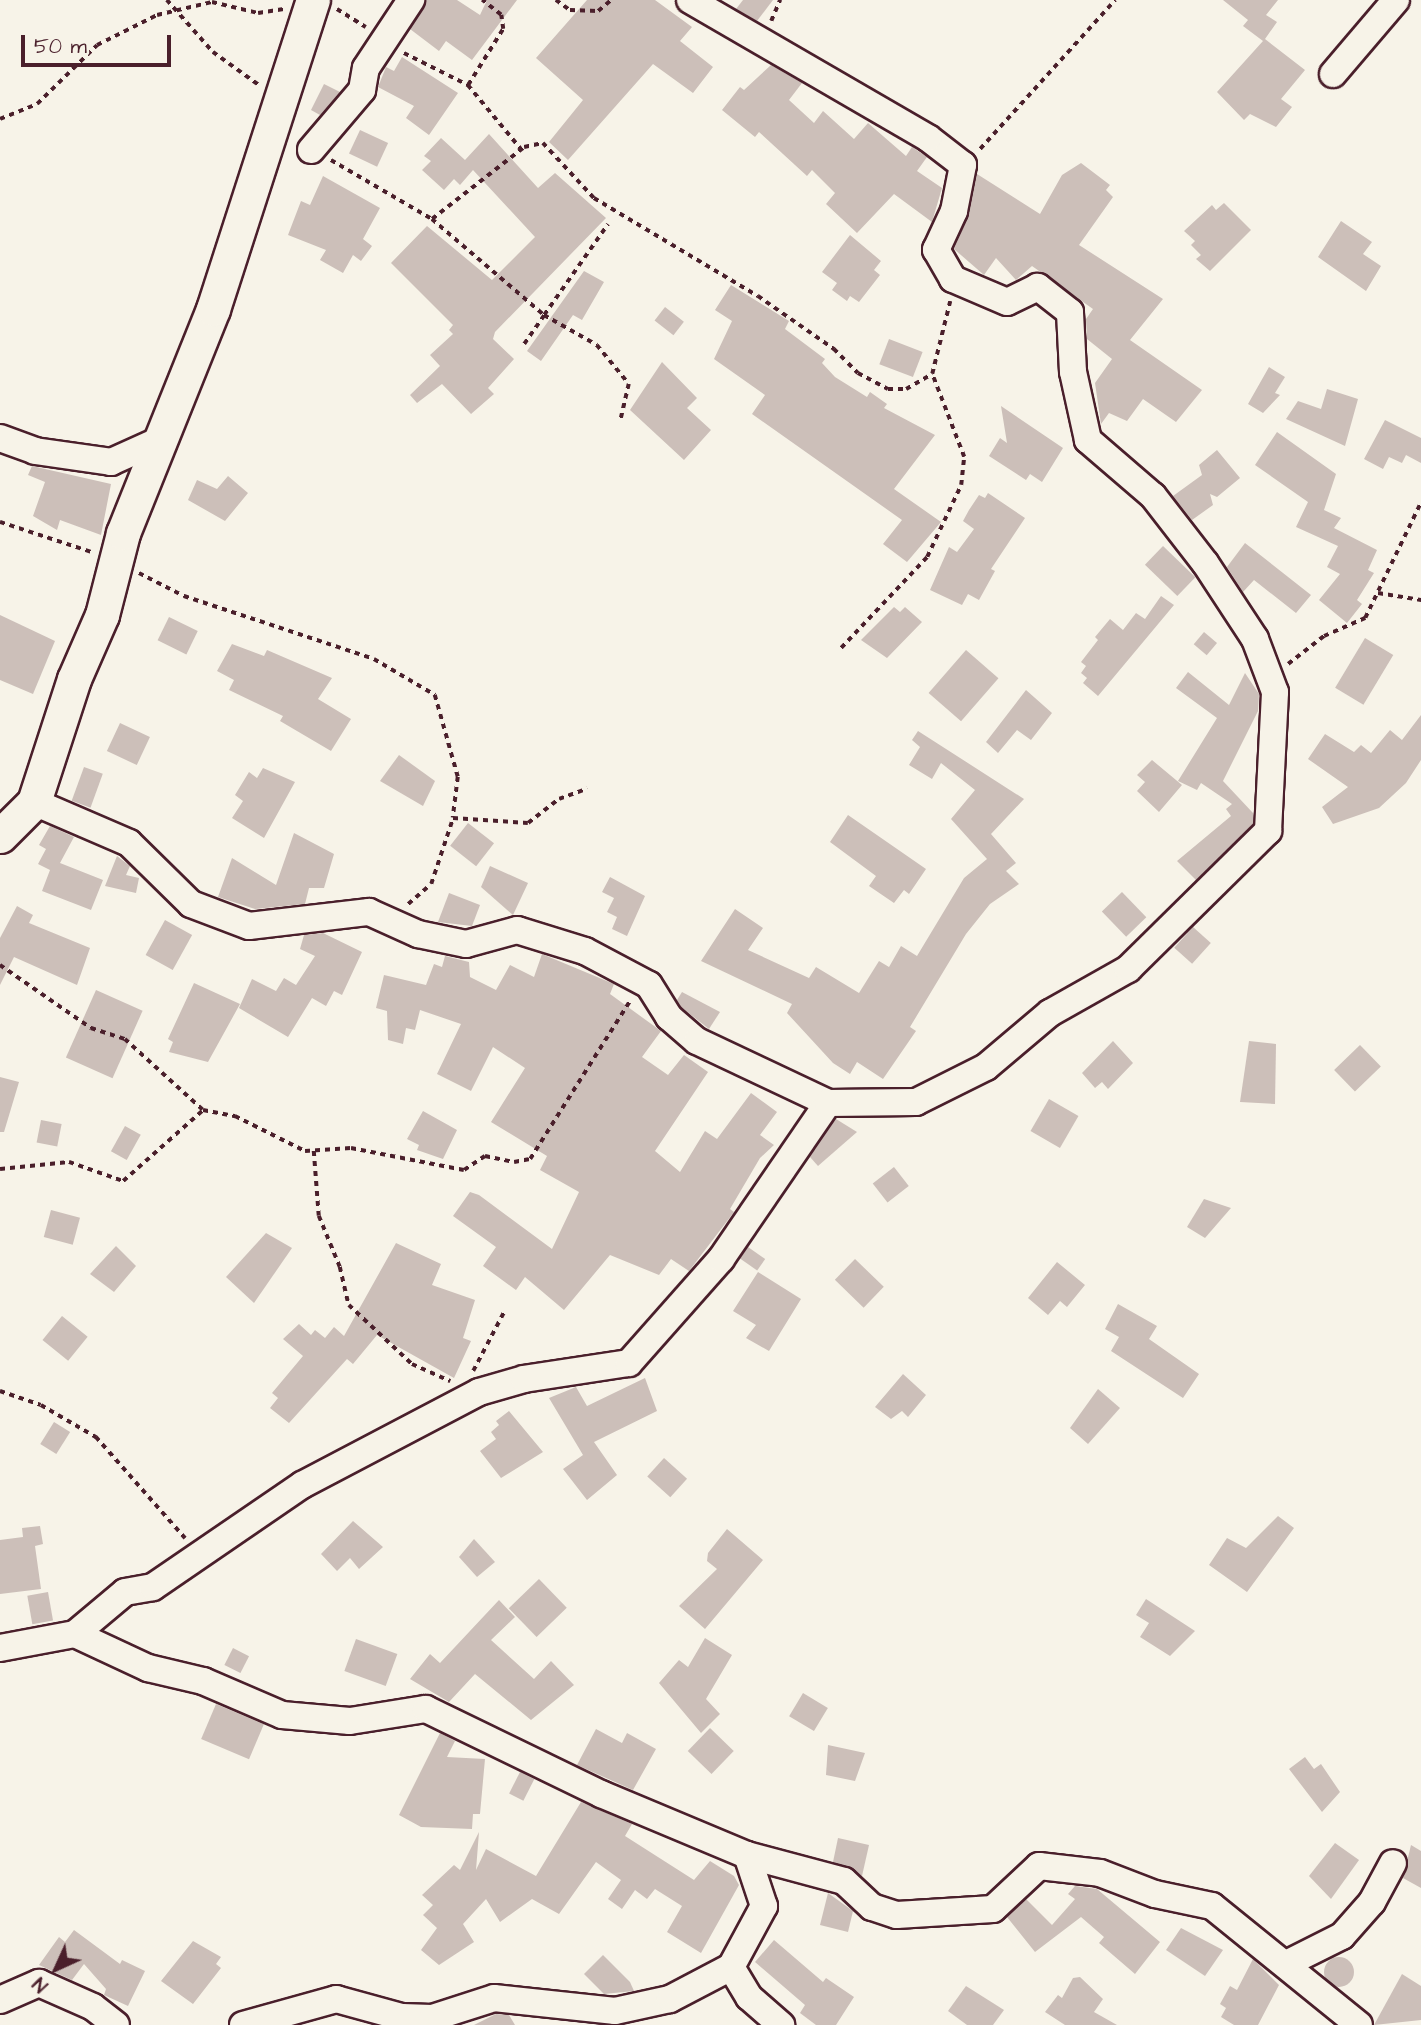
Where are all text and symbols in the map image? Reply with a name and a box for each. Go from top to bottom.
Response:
scale bar [24,21,175,65]
text: 50 m [34,32,87,61]
north arrow [21,1934,91,2004]
text: N [27,1970,55,1998]

